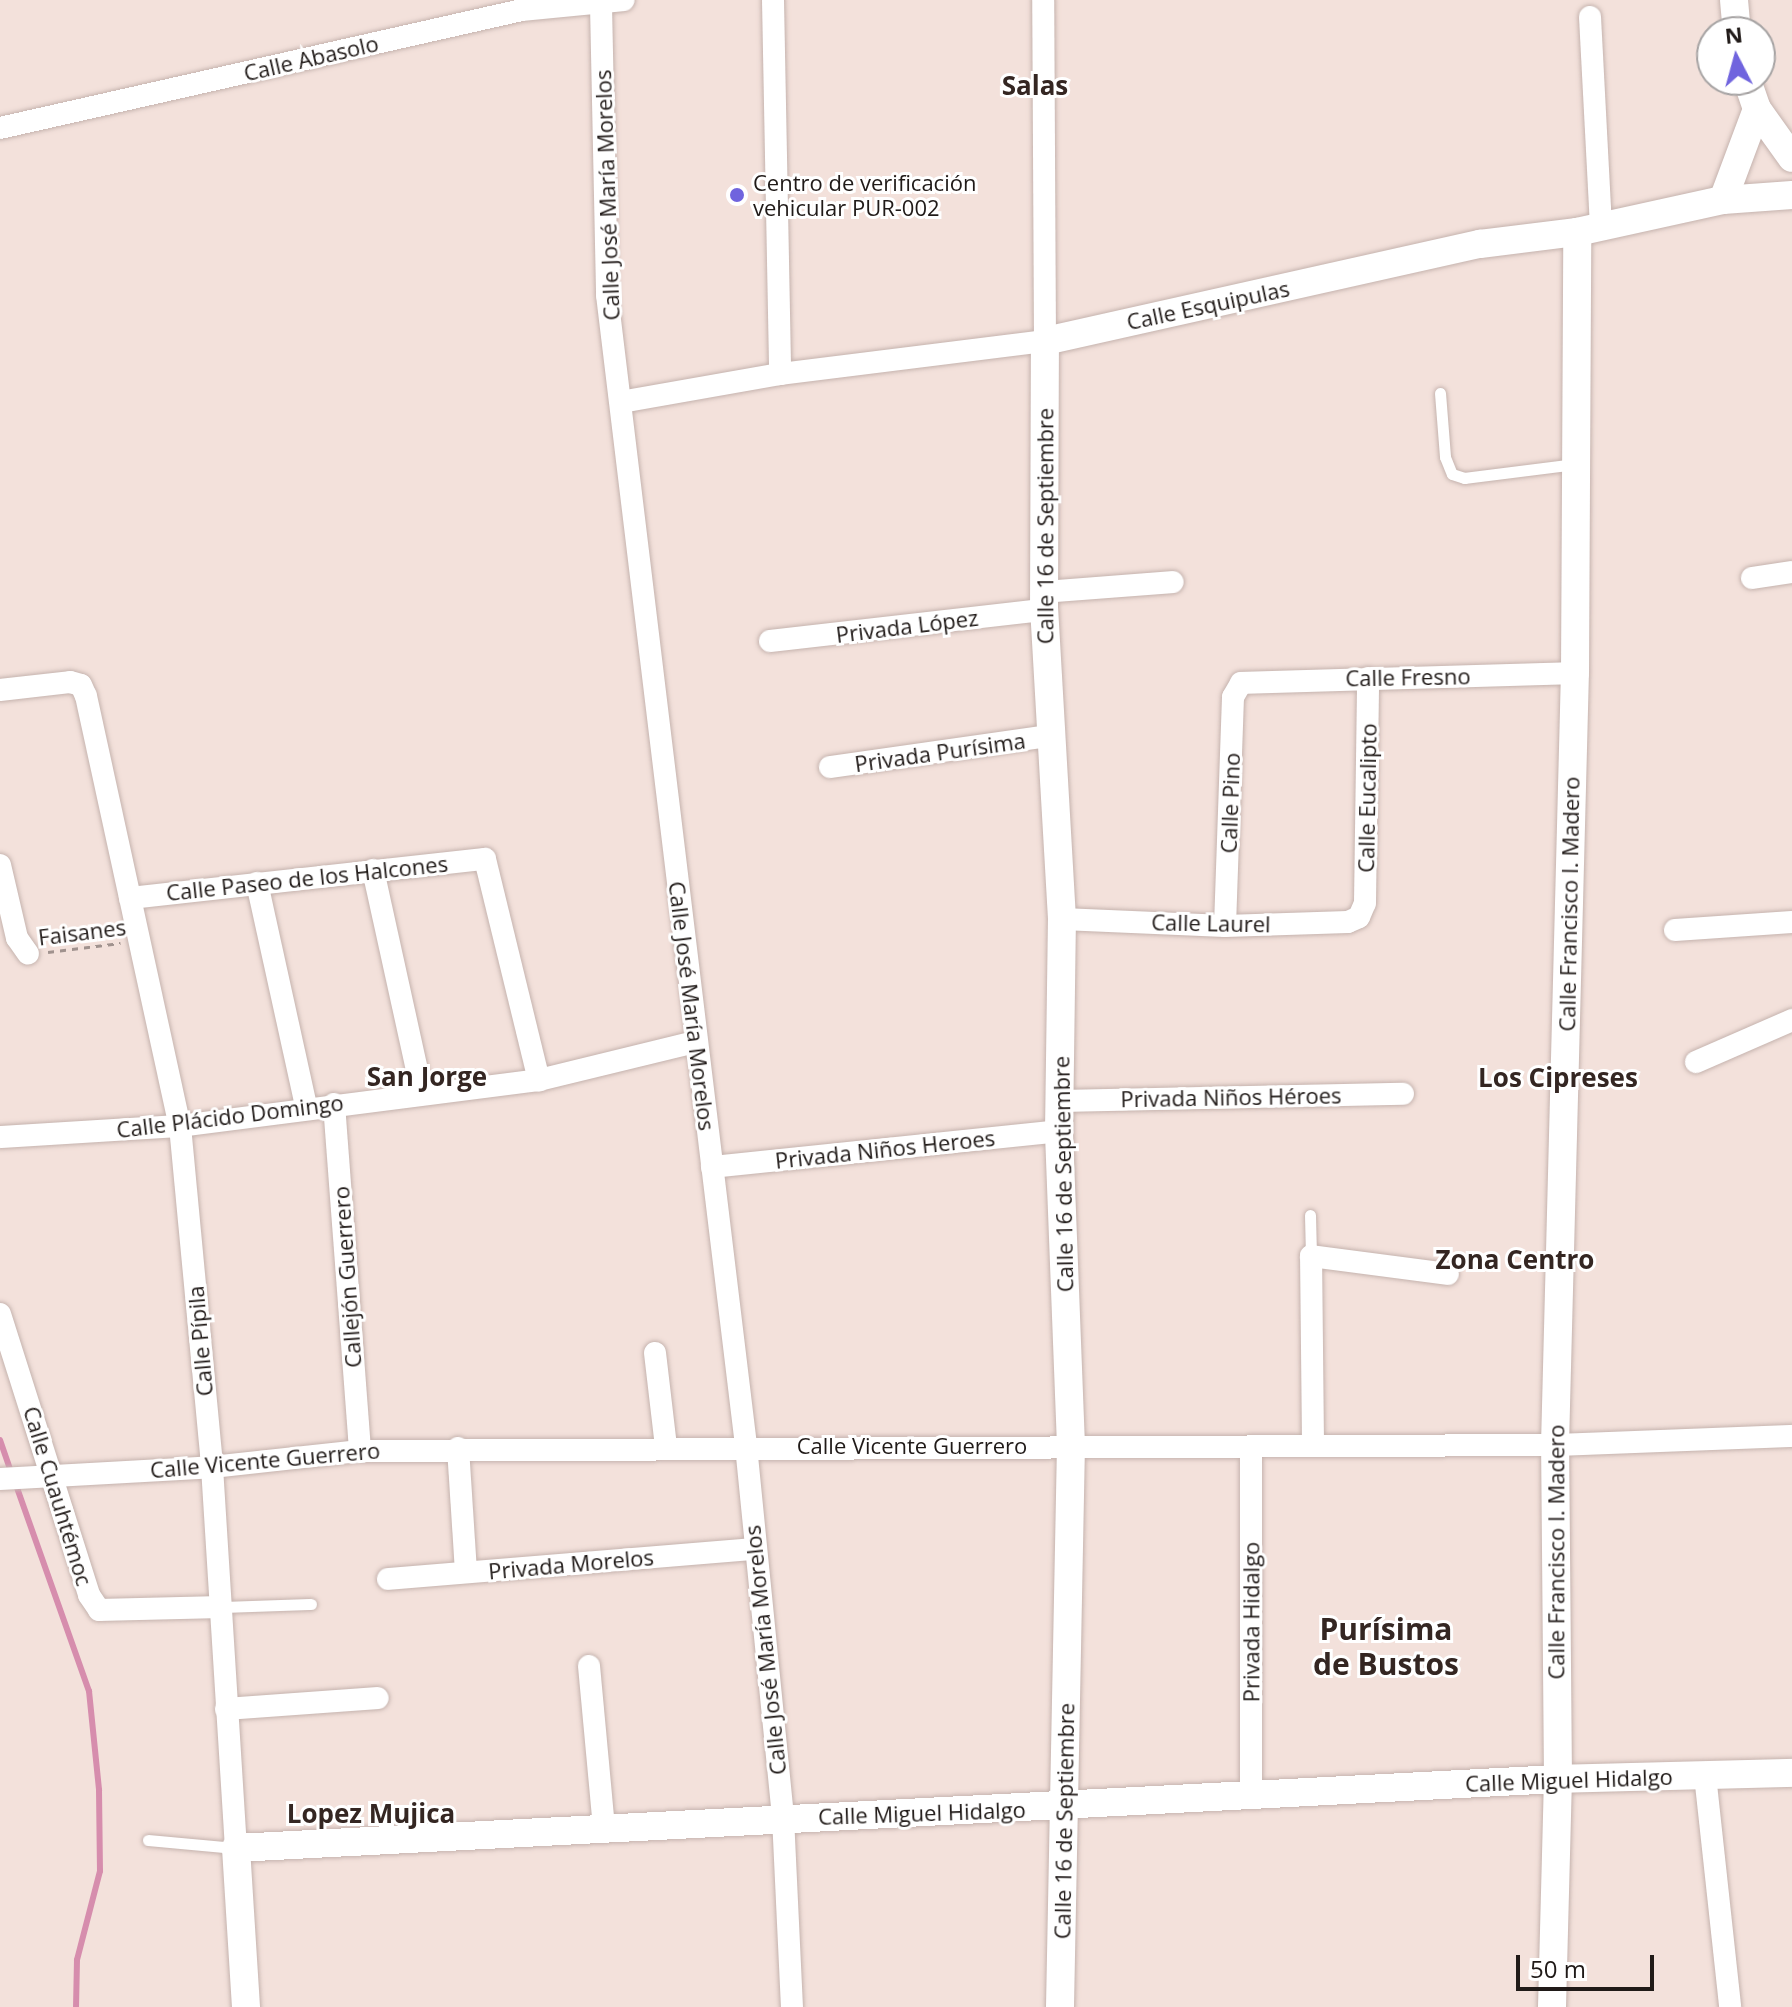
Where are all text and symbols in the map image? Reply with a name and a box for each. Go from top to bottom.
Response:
north arrow [1696,16,1776,96]
text: N [1723,18,1744,50]
street label: Calle Abasolo [241,30,381,86]
street label: Calle José María Morelos [589,69,625,321]
district label: Salas [1002,70,1068,102]
place label: Centro de verificación vehicular PUR-002 [753,169,976,220]
marker: Centro de verificación vehicular PUR-002 [728,186,746,204]
street label: Calle Esquipulas [1124,275,1292,335]
street label: Calle 16 de Septiembre [1032,408,1058,644]
street label: Privada López [834,604,980,648]
street label: Calle Fresno [1345,663,1471,691]
street label: Calle Eucalipto [1352,723,1382,873]
street label: Privada Purísima [853,727,1027,777]
street label: Calle Pino [1215,752,1245,854]
street label: Calle Francisco I. Madero [1554,776,1584,1032]
street label: Calle Paseo de los Halcones [165,850,449,906]
street label: Calle José María Morelos [664,880,720,1132]
street label: Calle Laurel [1151,909,1271,937]
street label: Faisanes [37,914,127,950]
street label: Calle 16 de Septiembre [1048,1056,1078,1292]
district label: San Jorge [367,1061,487,1093]
district label: Los Cipreses [1478,1062,1638,1094]
street label: Privada Niños Héroes [1120,1082,1342,1112]
street label: Calle Plácido Domingo [115,1089,345,1143]
street label: Privada Niños Heroes [774,1124,996,1174]
street label: Callejón Guerrero [327,1185,367,1369]
district label: Zona Centro [1436,1244,1594,1276]
street label: Calle Pípila [182,1285,218,1397]
street label: Calle Cuauhtémoc [18,1403,98,1589]
street label: Calle Francisco I. Madero [1543,1424,1569,1680]
street label: Calle Vicente Guerrero [797,1433,1027,1459]
street label: Calle Vicente Guerrero [149,1437,381,1483]
street label: Calle José María Morelos [739,1524,791,1776]
street label: Privada Hidalgo [1238,1542,1264,1702]
street label: Privada Morelos [487,1544,655,1584]
district label: Purísima de Bustos [1313,1611,1459,1682]
street label: Calle 16 de Septiembre [1049,1703,1079,1939]
street label: Calle Miguel Hidalgo [1465,1763,1673,1797]
street label: Calle Miguel Hidalgo [818,1796,1026,1830]
district label: Lopez Mujica [287,1798,455,1830]
scale bar [1520,1939,1658,1989]
text: 50 m [1530,1952,1586,1985]

